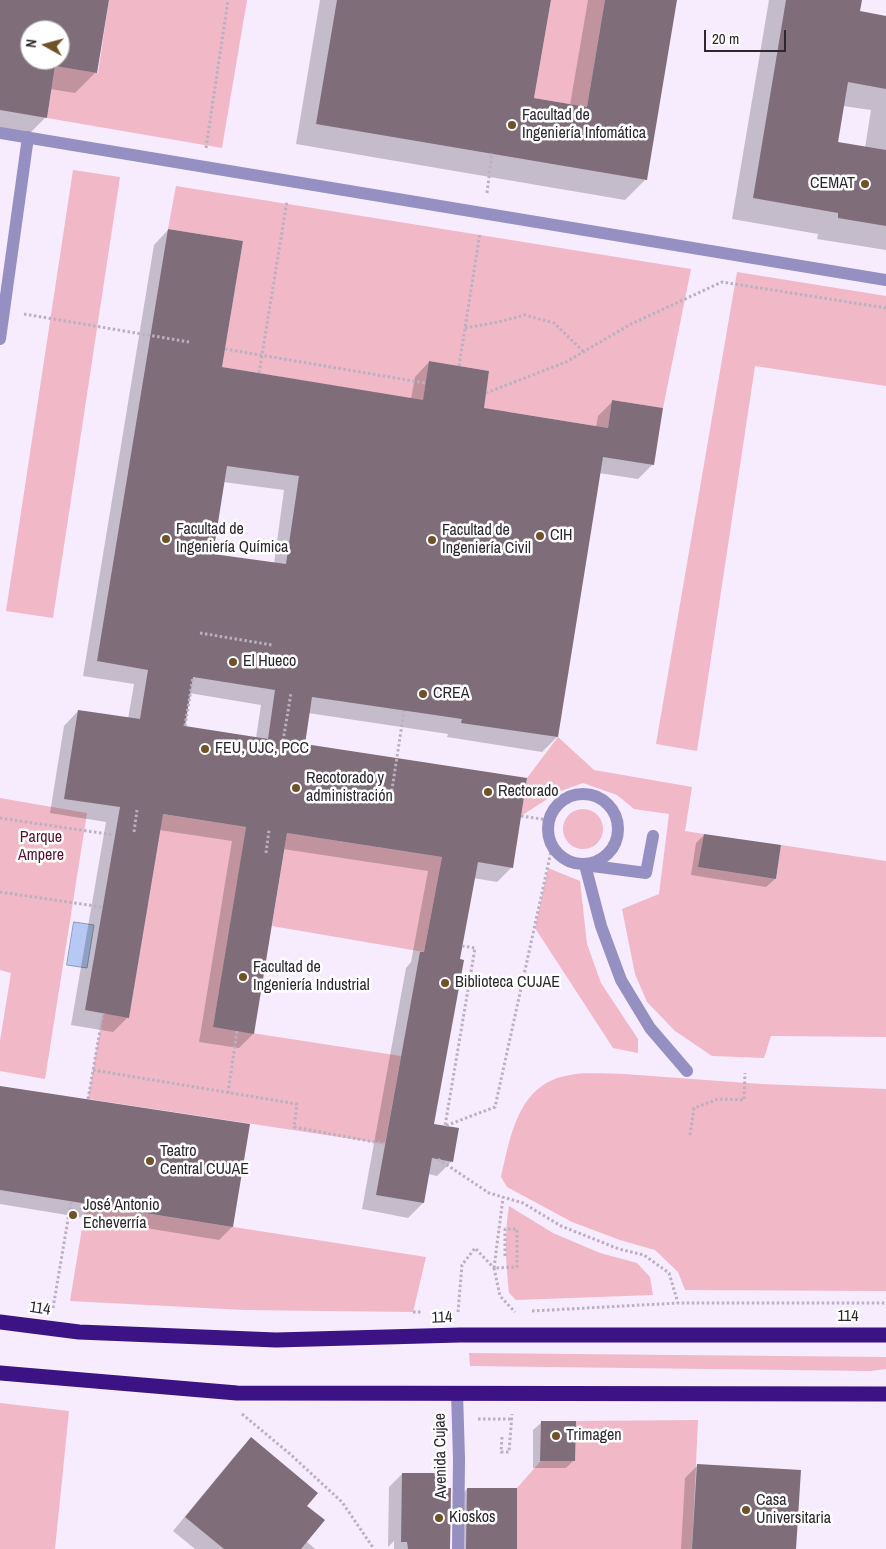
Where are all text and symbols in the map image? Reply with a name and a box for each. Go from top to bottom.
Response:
north arrow [20,20,70,70]
scale bar [706,20,788,52]
text: 20 m [712,28,739,49]
text: N [22,38,41,49]
place label: Facultad de Ingeniería Infomática [522,106,646,144]
marker: Facultad de Ingeniería Infomática [506,119,518,131]
place label: CEMAT [810,174,855,194]
marker: CEMAT [859,178,871,190]
place label: Facultad de Ingeniería Química [176,520,288,558]
place label: Facultad de Ingeniería Civil [442,521,531,559]
place label: CIH [550,526,573,546]
marker: CIH [534,530,546,542]
marker: Facultad de Ingeniería Química [160,533,172,545]
marker: Facultad de Ingeniería Civil [426,534,438,546]
place label: El Hueco [243,652,296,672]
marker: El Hueco [227,656,239,668]
place label: CREA [433,684,469,704]
marker: CREA [417,688,429,700]
place label: FEU, UJC, PCC [215,739,309,759]
marker: FEU, UJC, PCC [199,743,211,755]
place label: Recotorado y administración [306,769,393,807]
marker: Recotorado y administración [290,782,302,794]
place label: Rectorado [498,782,559,802]
marker: Rectorado [482,786,494,798]
park label: Parque Ampere [18,828,64,866]
place label: Facultad de Ingeniería Industrial [253,958,370,996]
marker: Facultad de Ingeniería Industrial [237,971,249,983]
place label: Biblioteca CUJAE [455,973,560,993]
marker: Biblioteca CUJAE [439,977,451,989]
place label: Teatro Central CUJAE [160,1142,249,1180]
marker: Teatro Central CUJAE [144,1155,156,1167]
place label: José Antonio Echeverría [83,1196,160,1234]
marker: José Antonio Echeverría [67,1209,79,1221]
street label: 114 [28,1298,52,1320]
street label: 114 [838,1307,858,1327]
street label: 114 [431,1308,453,1328]
street label: Avenida Cujae [431,1413,451,1499]
place label: Trimagen [566,1426,622,1446]
marker: Trimagen [550,1430,562,1442]
place label: Casa Universitaria [756,1491,831,1529]
marker: Casa Universitaria [740,1504,752,1516]
place label: Kioskos [449,1508,496,1528]
marker: Kioskos [433,1512,445,1524]

